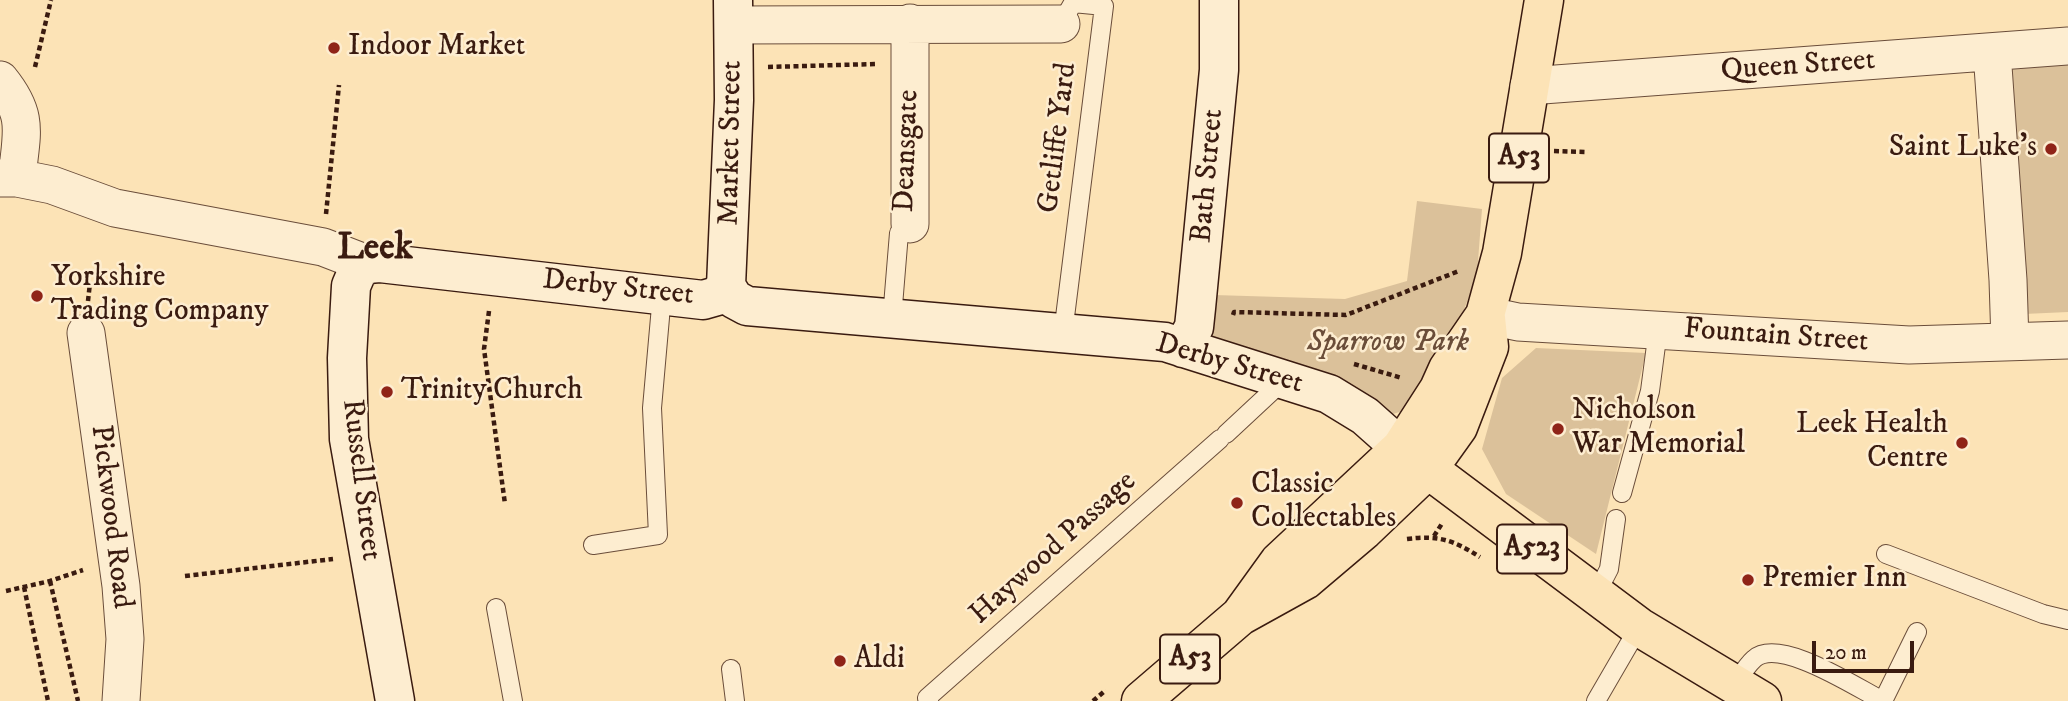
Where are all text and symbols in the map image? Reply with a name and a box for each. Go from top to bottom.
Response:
place label: Indoor Market [348,30,525,66]
marker: Indoor Market [326,40,342,56]
street label: Queen Street [1720,44,1876,90]
street label: Market Street [713,60,751,226]
street label: Getliffe Yard [1032,61,1086,215]
street label: Deansgate [888,89,928,213]
street label: Bath Street [1185,107,1233,245]
place label: Saint Luke's [1889,131,2037,167]
road number: A53 [1489,134,1549,182]
marker: Saint Luke's [2043,141,2059,157]
district label: Leek [337,228,413,272]
place label: Yorkshire Trading Company [51,261,269,332]
street label: Derby Street [541,263,695,315]
marker: Yorkshire Trading Company [29,288,45,304]
street label: Fountain Street [1682,313,1870,361]
park label: Sparrow Park [1307,326,1469,362]
street label: Derby Street [1151,327,1307,403]
place label: Trinity Church [401,374,583,410]
marker: Trinity Church [379,384,395,400]
place label: Nicholson War Memorial [1572,394,1745,464]
street label: Russell Street [332,397,388,563]
place label: Leek Health Centre [1796,408,1948,478]
marker: Nicholson War Memorial [1550,421,1566,437]
street label: Pickwood Road [81,423,139,611]
marker: Leek Health Centre [1954,435,1970,451]
street label: Haywood Passage [963,465,1145,633]
place label: Classic Collectables [1251,468,1396,538]
marker: Classic Collectables [1229,495,1245,511]
road number: A523 [1497,524,1567,574]
place label: Premier Inn [1762,562,1907,598]
marker: Premier Inn [1740,572,1756,588]
scale bar [1816,628,1918,672]
road number: A53 [1160,634,1220,684]
text: 20 m [1825,640,1867,666]
place label: Aldi [854,643,905,679]
marker: Aldi [832,653,848,669]

